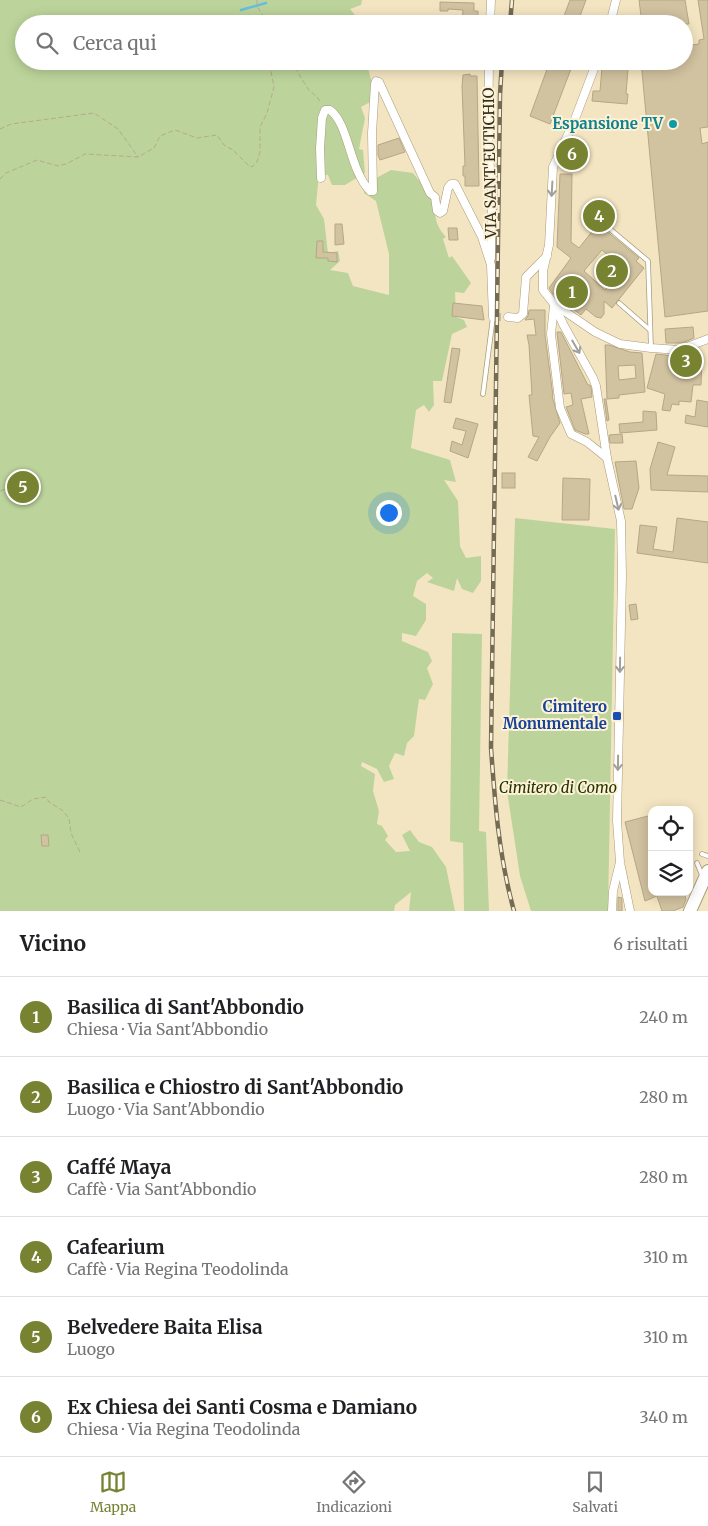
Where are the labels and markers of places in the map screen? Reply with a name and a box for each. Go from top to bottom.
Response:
place label: Espansione TV [552,114,664,133]
marker: Espansione TV [667,118,679,130]
pin: 6 [556,135,588,173]
pin: 4 [583,197,615,235]
pin: 2 [596,252,628,290]
pin: 1 [556,273,588,311]
pin: 3 [670,342,702,380]
pin: 5 [7,468,39,506]
place label: Cimitero Monumentale [503,697,607,733]
marker: Cimitero Monumentale [611,710,623,722]

